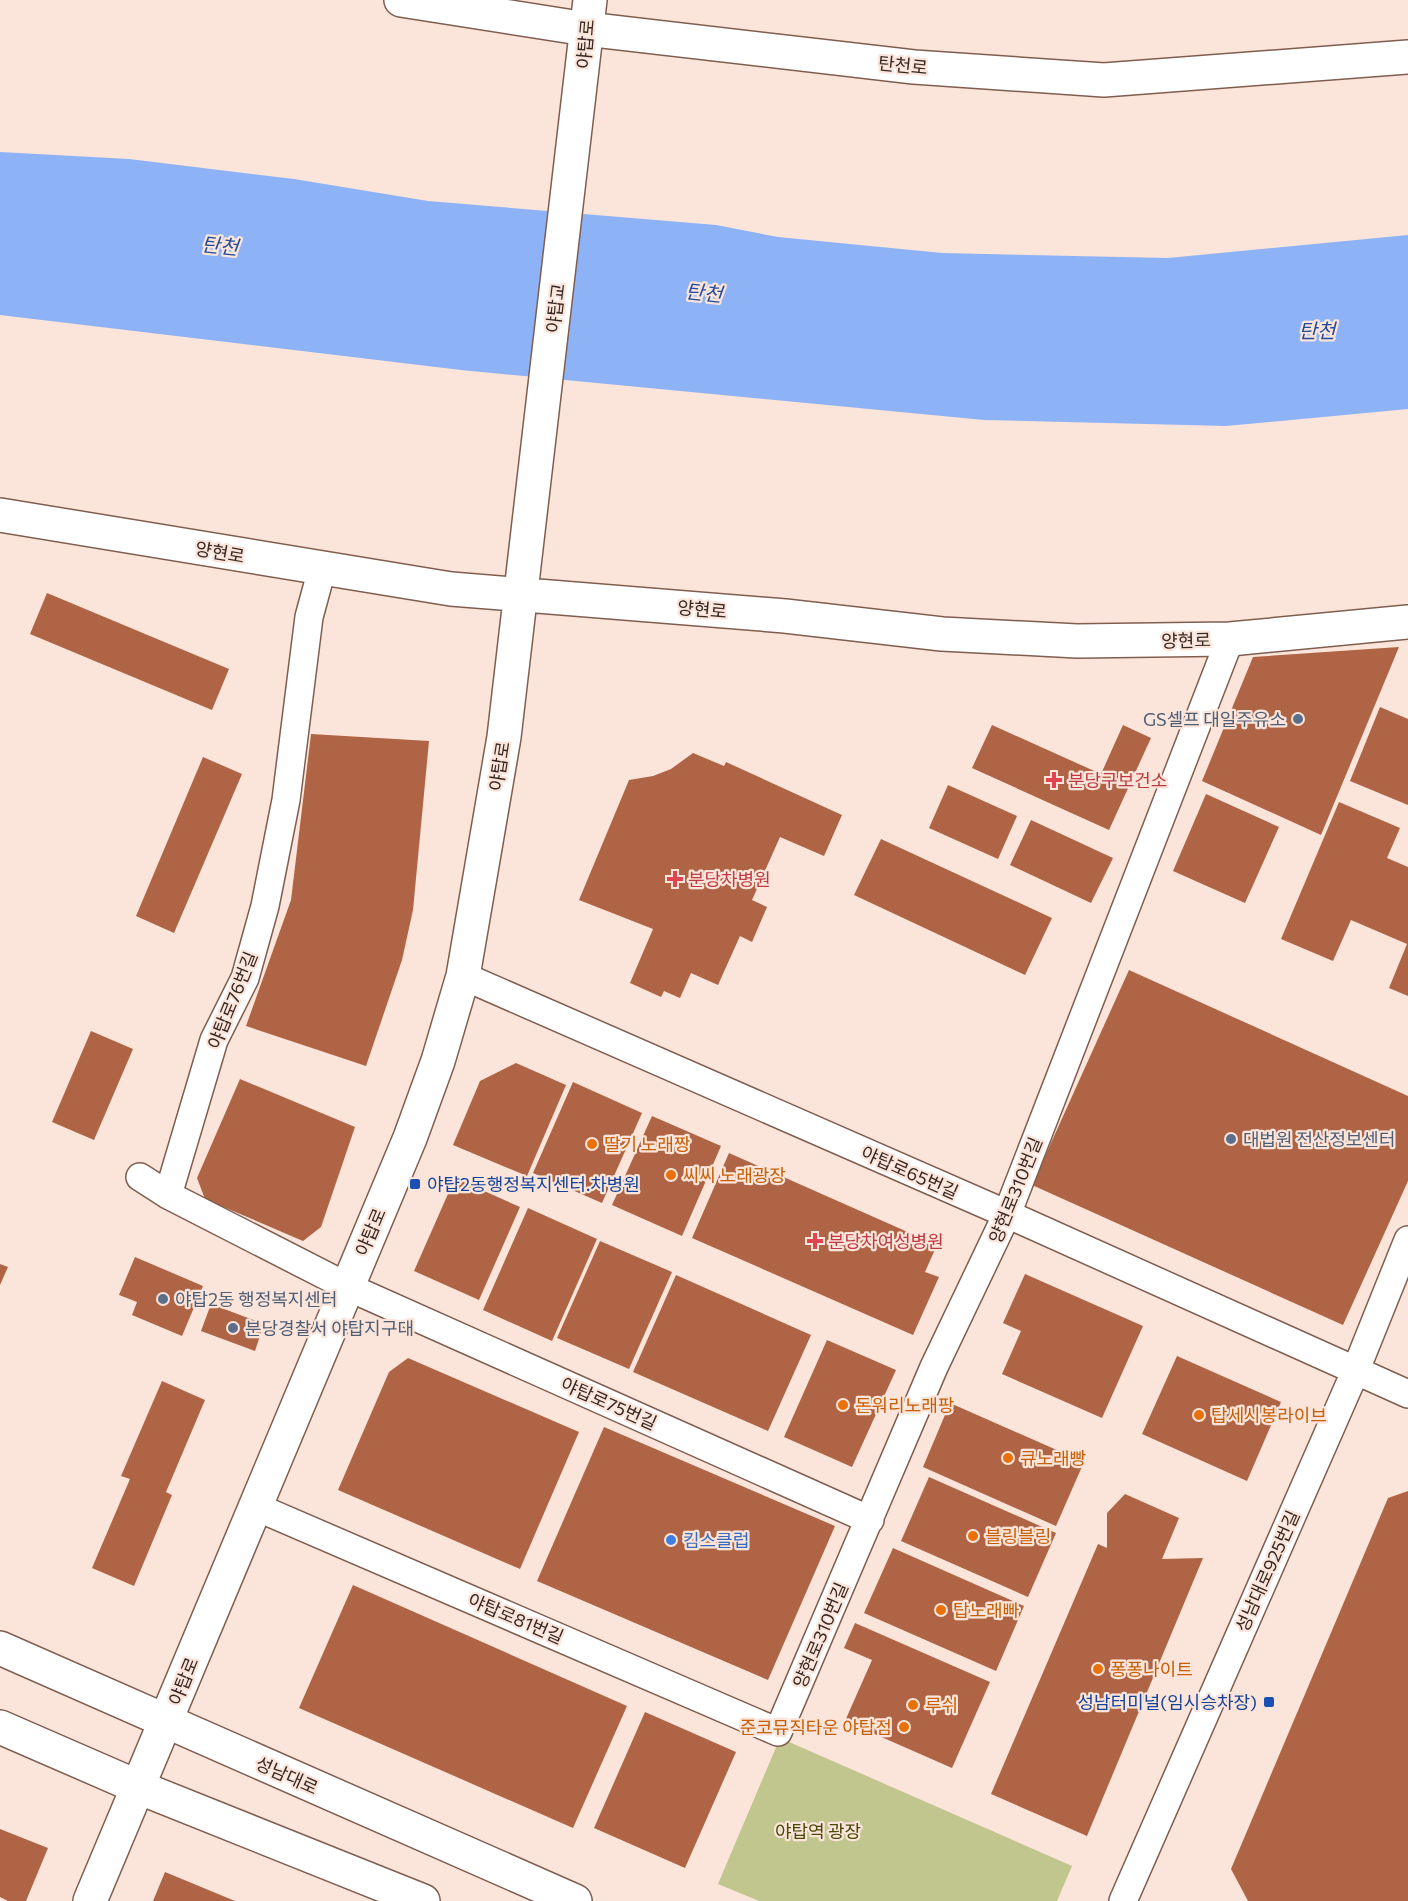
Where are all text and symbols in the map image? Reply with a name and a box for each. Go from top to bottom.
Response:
street label: 야탑로 [572,18,598,70]
street label: 탄천로 [877,51,929,79]
water label: 탄천 [200,231,242,259]
water label: 탄천 [684,278,726,306]
street label: 야탑교 [541,282,569,334]
water label: 탄천 [1299,318,1338,342]
street label: 양현로 [194,537,246,567]
street label: 양현로 [676,596,728,622]
street label: 양현로 [1161,629,1211,651]
place label: GS셀프 대일주유소 [1143,708,1286,730]
marker: GS셀프 대일주유소 [1291,712,1305,726]
street label: 야탑로 [484,740,514,792]
place label: 분당구보건소 [1068,769,1167,791]
marker: 분당구보건소 [1045,771,1063,789]
place label: 분당차병원 [688,868,771,890]
marker: 분당차병원 [666,870,684,888]
street label: 야탑로76번길 [202,948,262,1052]
place label: 대법원 전산정보센터 [1243,1128,1396,1150]
marker: 대법원 전산정보센터 [1224,1132,1238,1146]
place label: 딸기 노래짱 [604,1133,690,1155]
street label: 양현로310번길 [984,1134,1046,1246]
marker: 딸기 노래짱 [585,1137,599,1151]
street label: 야탑로65번길 [858,1141,962,1203]
place label: 씨씨 노래광장 [683,1164,786,1186]
marker: 씨씨 노래광장 [664,1168,678,1182]
place label: 야턉2동행정복지센터.차병원 [427,1173,640,1195]
marker: 야턉2동행정복지센터.차병원 [408,1177,422,1191]
street label: 야탑로 [350,1205,390,1259]
place label: 분당차여성병원 [828,1230,944,1252]
marker: 분당차여성병원 [806,1232,824,1250]
place label: 야탑2동 행정복지센터 [175,1288,337,1310]
marker: 야탑2동 행정복지센터 [156,1292,170,1306]
place label: 분당경찰서 야탑지구대 [245,1317,414,1339]
marker: 분당경찰서 야탑지구대 [226,1321,240,1335]
street label: 야탑로75번길 [558,1372,660,1434]
place label: 돈워리노래팡 [855,1394,954,1416]
marker: 돈워리노래팡 [836,1398,850,1412]
place label: 탑세시봉라이브 [1211,1404,1327,1426]
marker: 탑세시봉라이브 [1192,1408,1206,1422]
place label: 큐노래빵 [1020,1447,1086,1469]
marker: 큐노래빵 [1001,1451,1015,1465]
street label: 성남대로925번길 [1230,1507,1304,1635]
place label: 블링블링 [985,1525,1051,1547]
place label: 킴스클럽 [683,1529,749,1551]
marker: 블링블링 [966,1529,980,1543]
marker: 킴스클럽 [664,1533,678,1547]
street label: 양현로310번길 [788,1579,852,1691]
street label: 야탑로81번길 [465,1588,567,1648]
place label: 탑노래빠 [953,1599,1019,1621]
marker: 탑노래빠 [934,1603,948,1617]
street label: 야탑로 [163,1654,203,1708]
place label: 퐁퐁나이트 [1110,1658,1193,1680]
marker: 퐁퐁나이트 [1091,1662,1105,1676]
place label: 성남터미널(임시승차장) [1078,1691,1257,1713]
place label: 루쉬 [925,1694,958,1716]
marker: 성남터미널(임시승차장) [1262,1695,1276,1709]
marker: 루쉬 [906,1698,920,1712]
place label: 준코뮤직타운 야탑점 [740,1716,892,1738]
marker: 준코뮤직타운 야탑점 [897,1720,911,1734]
street label: 성남대로 [252,1751,322,1799]
park label: 야탑역 광장 [775,1820,861,1842]

